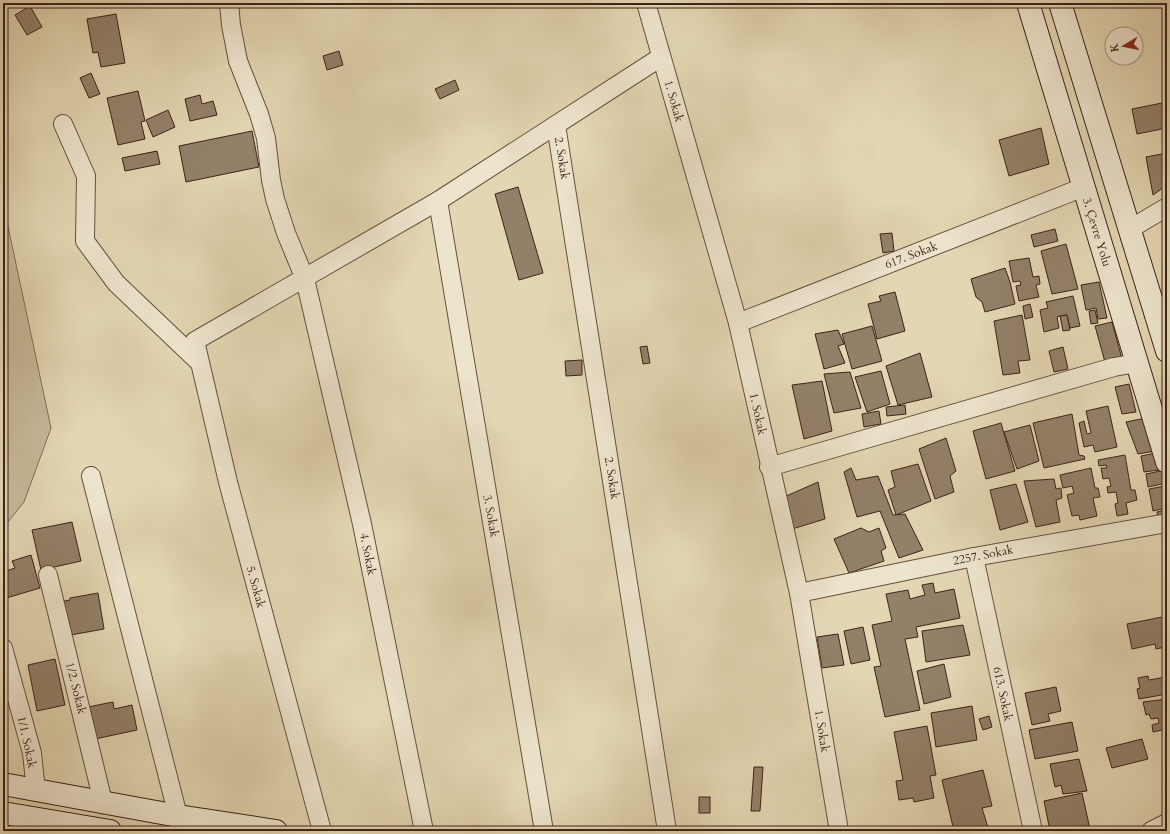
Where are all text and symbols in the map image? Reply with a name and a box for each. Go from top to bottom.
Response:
north arrow [1104,26,1144,66]
text: K [1106,42,1123,53]
street label: 1. Sokak [660,78,688,124]
street label: 2. Sokak [551,136,573,181]
street label: 3. Çevre Yolu [1079,196,1115,269]
street label: 617. Sokak [882,237,940,272]
street label: 1. Sokak [746,391,770,437]
street label: 2. Sokak [601,456,623,501]
street label: 3. Sokak [479,493,503,539]
street label: 4. Sokak [356,531,380,577]
street label: 2257. Sokak [951,541,1015,569]
street label: 5. Sokak [243,564,269,610]
street label: 1/2. Sokak [62,660,90,716]
street label: 613. Sokak [989,665,1017,723]
street label: 1. Sokak [811,709,833,754]
street label: 1/1. Sokak [14,714,40,770]

